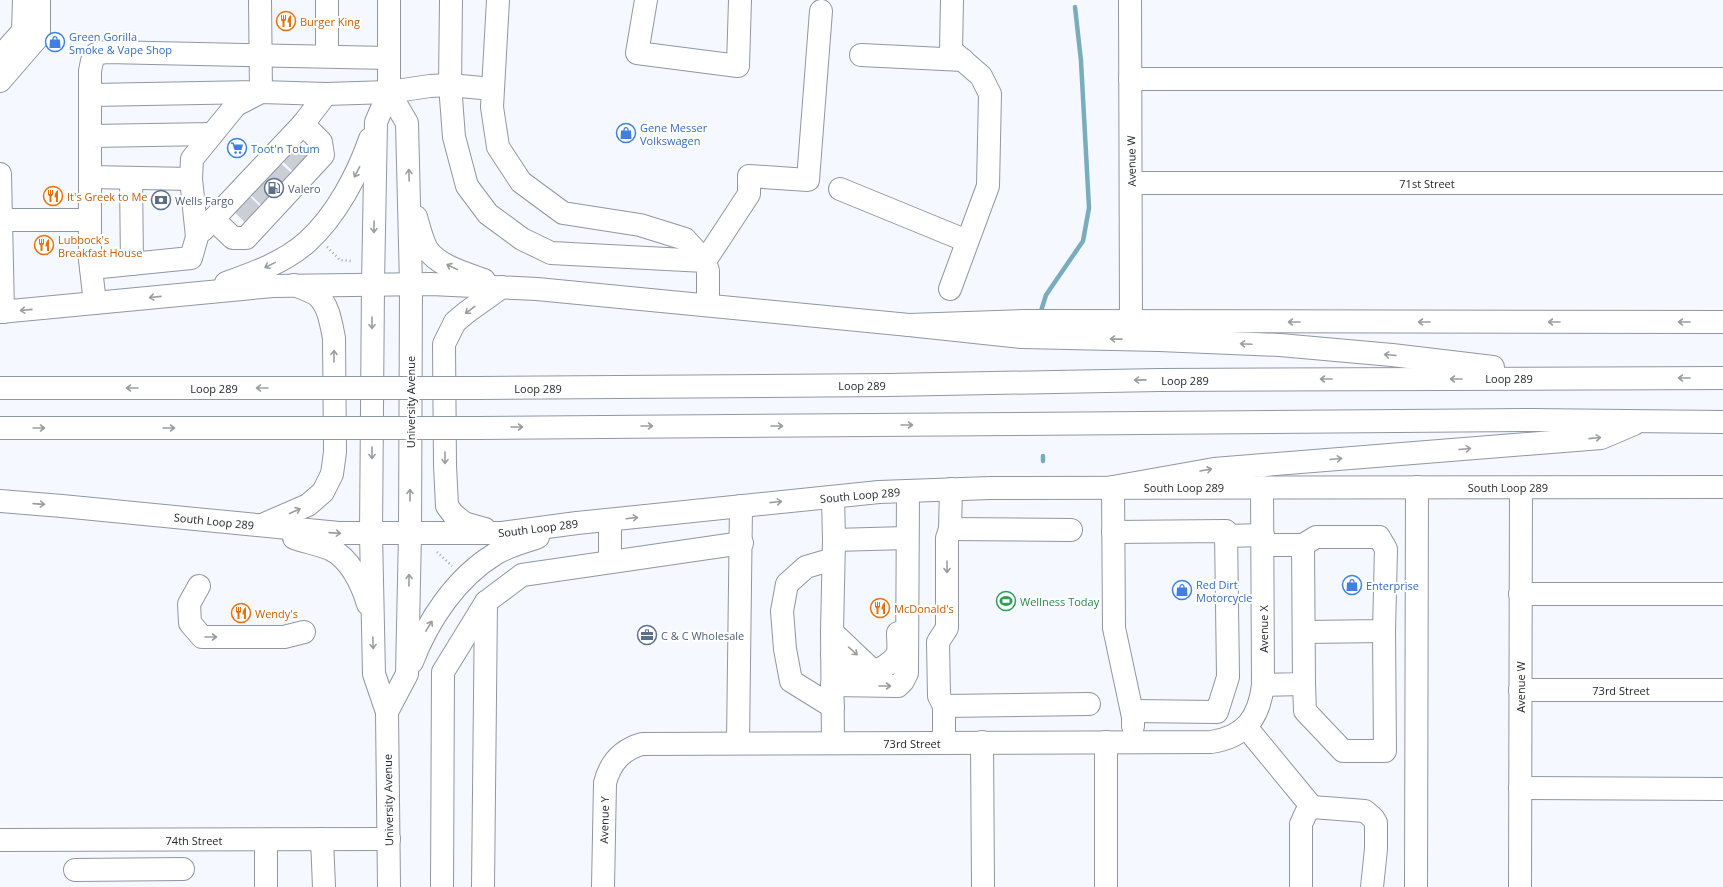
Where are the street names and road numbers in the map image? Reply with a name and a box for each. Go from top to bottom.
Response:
street label: Avenue W [1123,135,1139,187]
street label: 71st Street [1399,176,1455,191]
street label: University Avenue [403,356,418,448]
street label: Loop 289 [1485,371,1533,386]
street label: Loop 289 [1161,373,1209,388]
street label: Loop 289 [838,378,886,393]
street label: Loop 289 [190,381,238,396]
street label: Loop 289 [514,381,562,396]
street label: South Loop 289 [1144,480,1224,495]
street label: South Loop 289 [1468,480,1548,495]
street label: South Loop 289 [819,484,901,506]
street label: South Loop 289 [173,509,255,533]
street label: South Loop 289 [497,516,579,540]
street label: Avenue X [1256,605,1271,653]
street label: Avenue W [1513,661,1528,713]
street label: 73rd Street [1592,683,1650,698]
street label: 73rd Street [883,736,941,751]
street label: University Avenue [380,754,396,846]
street label: Avenue Y [596,795,612,844]
street label: 74th Street [166,833,222,848]

